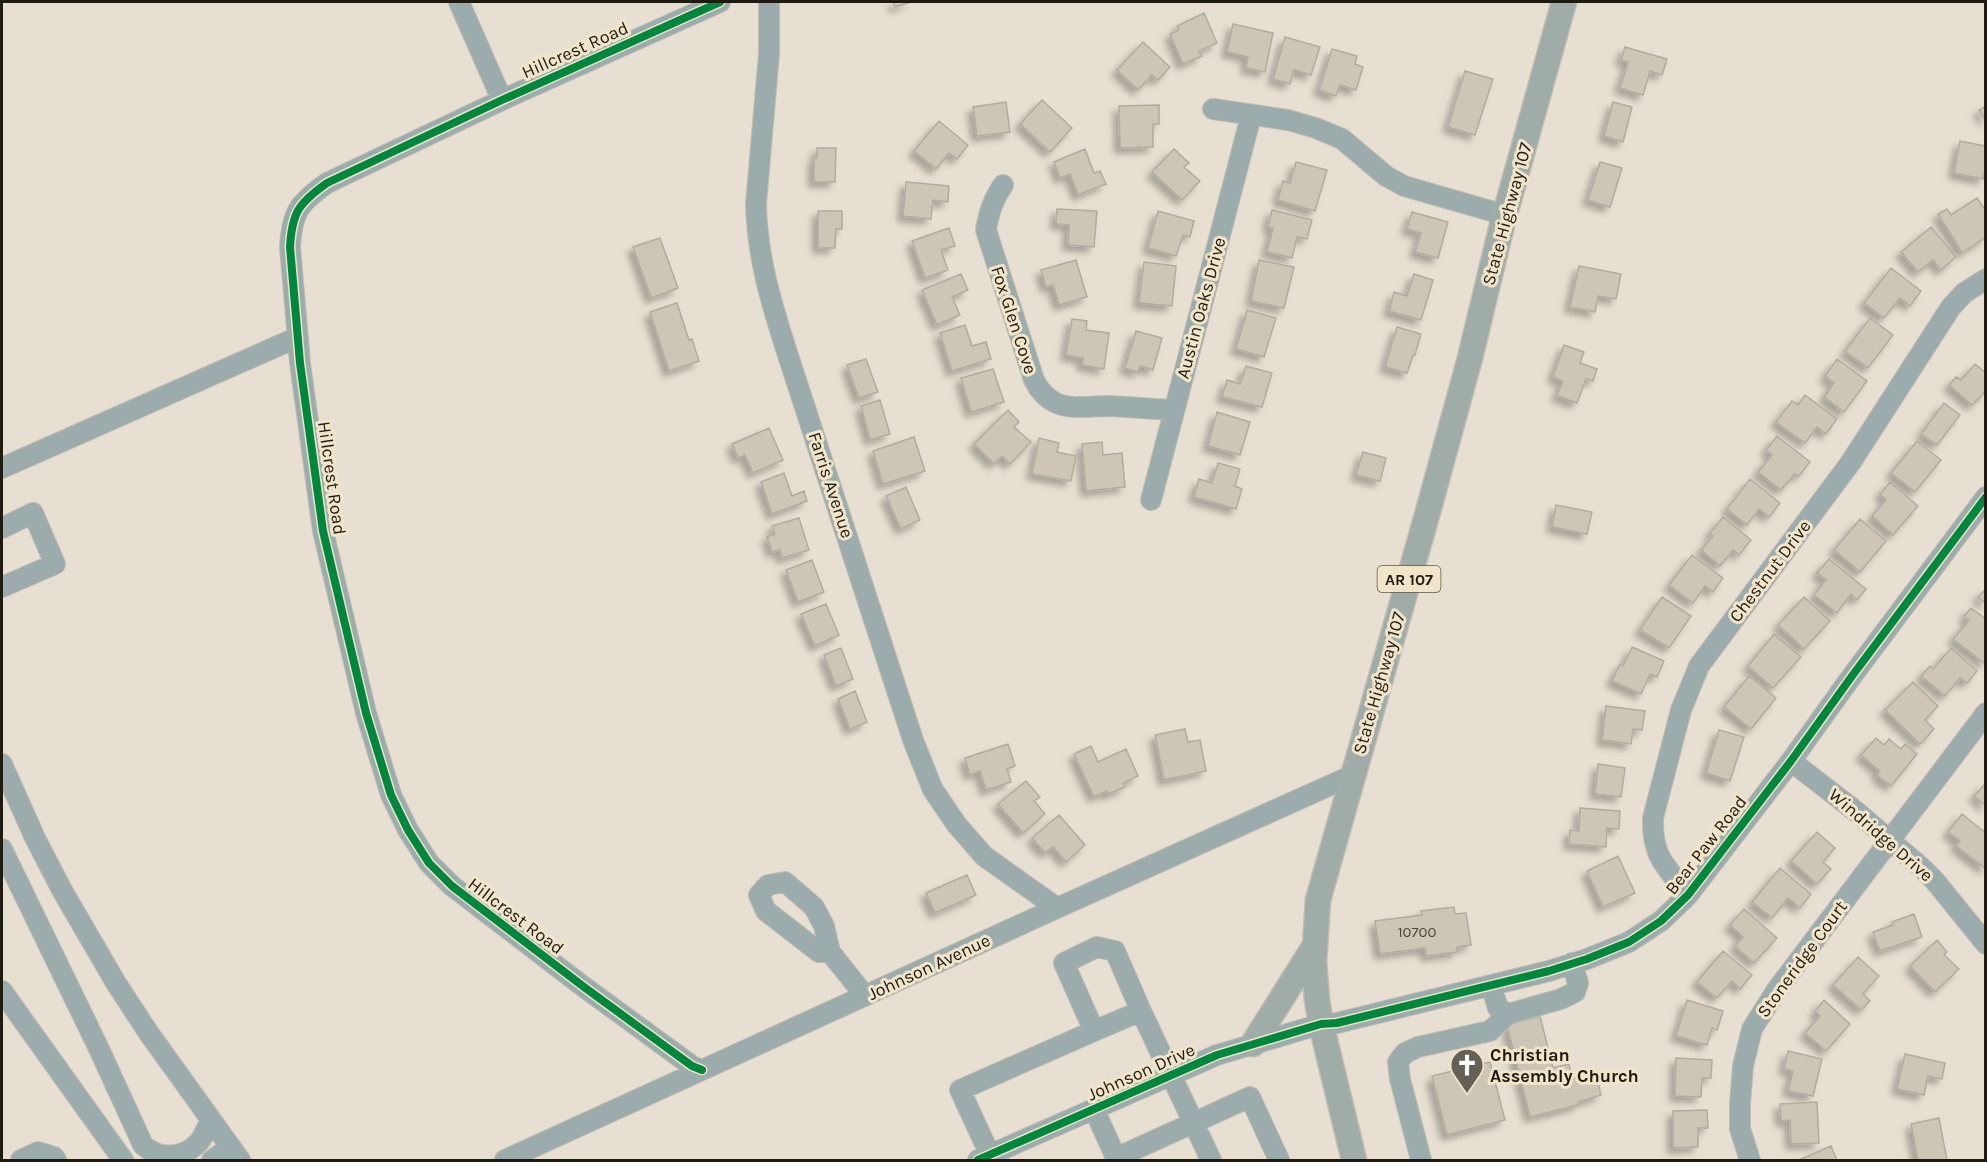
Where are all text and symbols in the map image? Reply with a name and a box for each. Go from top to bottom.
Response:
street label: Hillcrest Road [518,17,632,83]
street label: State Highway 107 [1477,140,1537,288]
street label: Austin Oaks Drive [1172,235,1230,381]
street label: Fox Glen Cove [986,263,1042,377]
street label: Hillcrest Road [313,420,351,536]
street label: Farris Avenue [804,429,858,541]
street label: Chestnut Drive [1724,516,1816,626]
road number: AR 107 [1378,566,1440,592]
street label: State Highway 107 [1348,609,1410,757]
street label: Windridge Drive [1824,784,1938,886]
street label: Bear Paw Road [1660,791,1752,899]
street label: Hillcrest Road [464,873,568,959]
street label: Stoneridge Court [1752,896,1852,1022]
house number: 10700 [1398,923,1436,941]
street label: Johnson Avenue [864,929,994,1005]
street label: Johnson Drive [1084,1039,1198,1105]
place label: Christian Assembly Church [1490,1044,1639,1087]
church icon: Christian Assembly Church [1449,1047,1485,1094]

